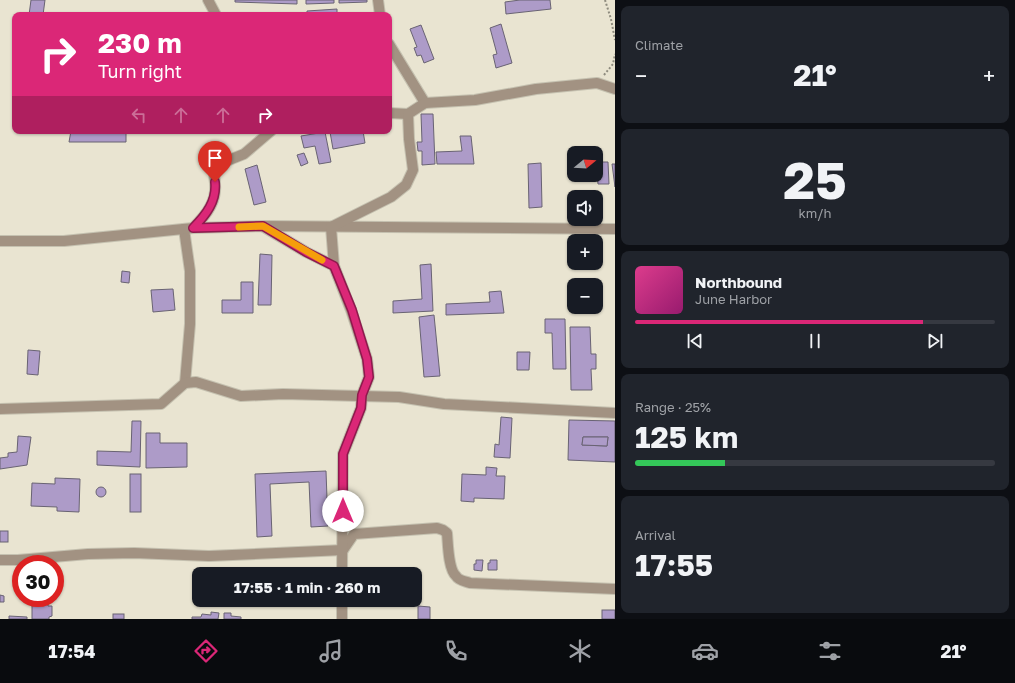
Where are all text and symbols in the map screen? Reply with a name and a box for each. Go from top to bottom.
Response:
text: 230 m [98,26,182,59]
icon: right [32,28,84,80]
text: Climate [635,37,683,53]
text: 21° [793,57,837,93]
text: Turn right [98,60,182,82]
text: − [635,62,647,89]
text: + [983,62,995,89]
icon: left [128,104,150,126]
icon: ahead [170,104,192,126]
icon: ahead [212,104,234,126]
icon: right [254,104,276,126]
pin [198,141,232,182]
north arrow [567,146,603,182]
map controls [567,146,603,314]
icon: arrive [204,147,226,169]
text: 25 [783,148,847,210]
button: sound [567,190,603,226]
text: km/h [798,205,832,221]
button: + [567,234,603,270]
text: Northbound [695,273,782,291]
button: − [567,278,603,314]
text: June Harbor [695,291,772,307]
icon: previous [684,330,706,352]
icon: pause [804,330,826,352]
icon: next [924,330,946,352]
text: Range · 25% [635,399,711,415]
text: 125 km [635,419,738,455]
position arrow [322,490,364,532]
text: Arrival [635,527,676,543]
text: 17:55 [635,547,713,583]
speed limit sign: 30 [12,555,64,607]
text: 17:55 · 1 min · 260 m [234,578,380,596]
icon: directions [192,637,220,665]
icon: music [317,637,345,665]
icon: phone [442,637,470,665]
icon: climate [566,637,594,665]
icon: car [691,637,719,665]
icon: filters [816,637,844,665]
text: 17:54 [48,640,95,662]
text: 21° [940,640,967,662]

